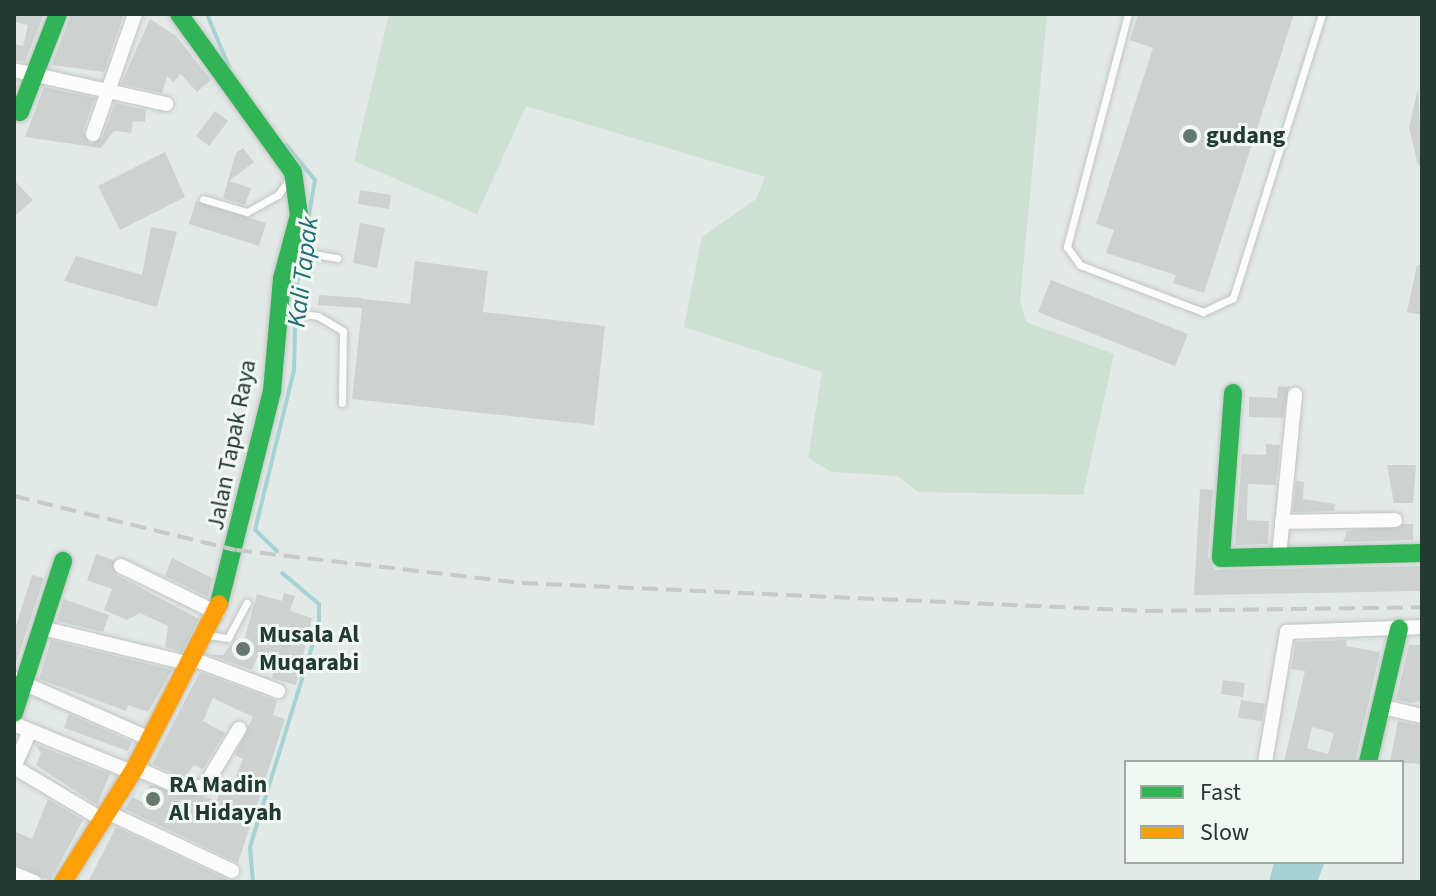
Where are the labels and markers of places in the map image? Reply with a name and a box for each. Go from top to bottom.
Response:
place label: gudang [1206,122,1285,150]
marker: gudang [1181,127,1199,145]
place label: Musala Al Muqarabi [259,621,359,677]
marker: Musala Al Muqarabi [234,640,252,658]
place label: RA Madin Al Hidayah [169,771,282,827]
marker: RA Madin Al Hidayah [144,790,162,808]

